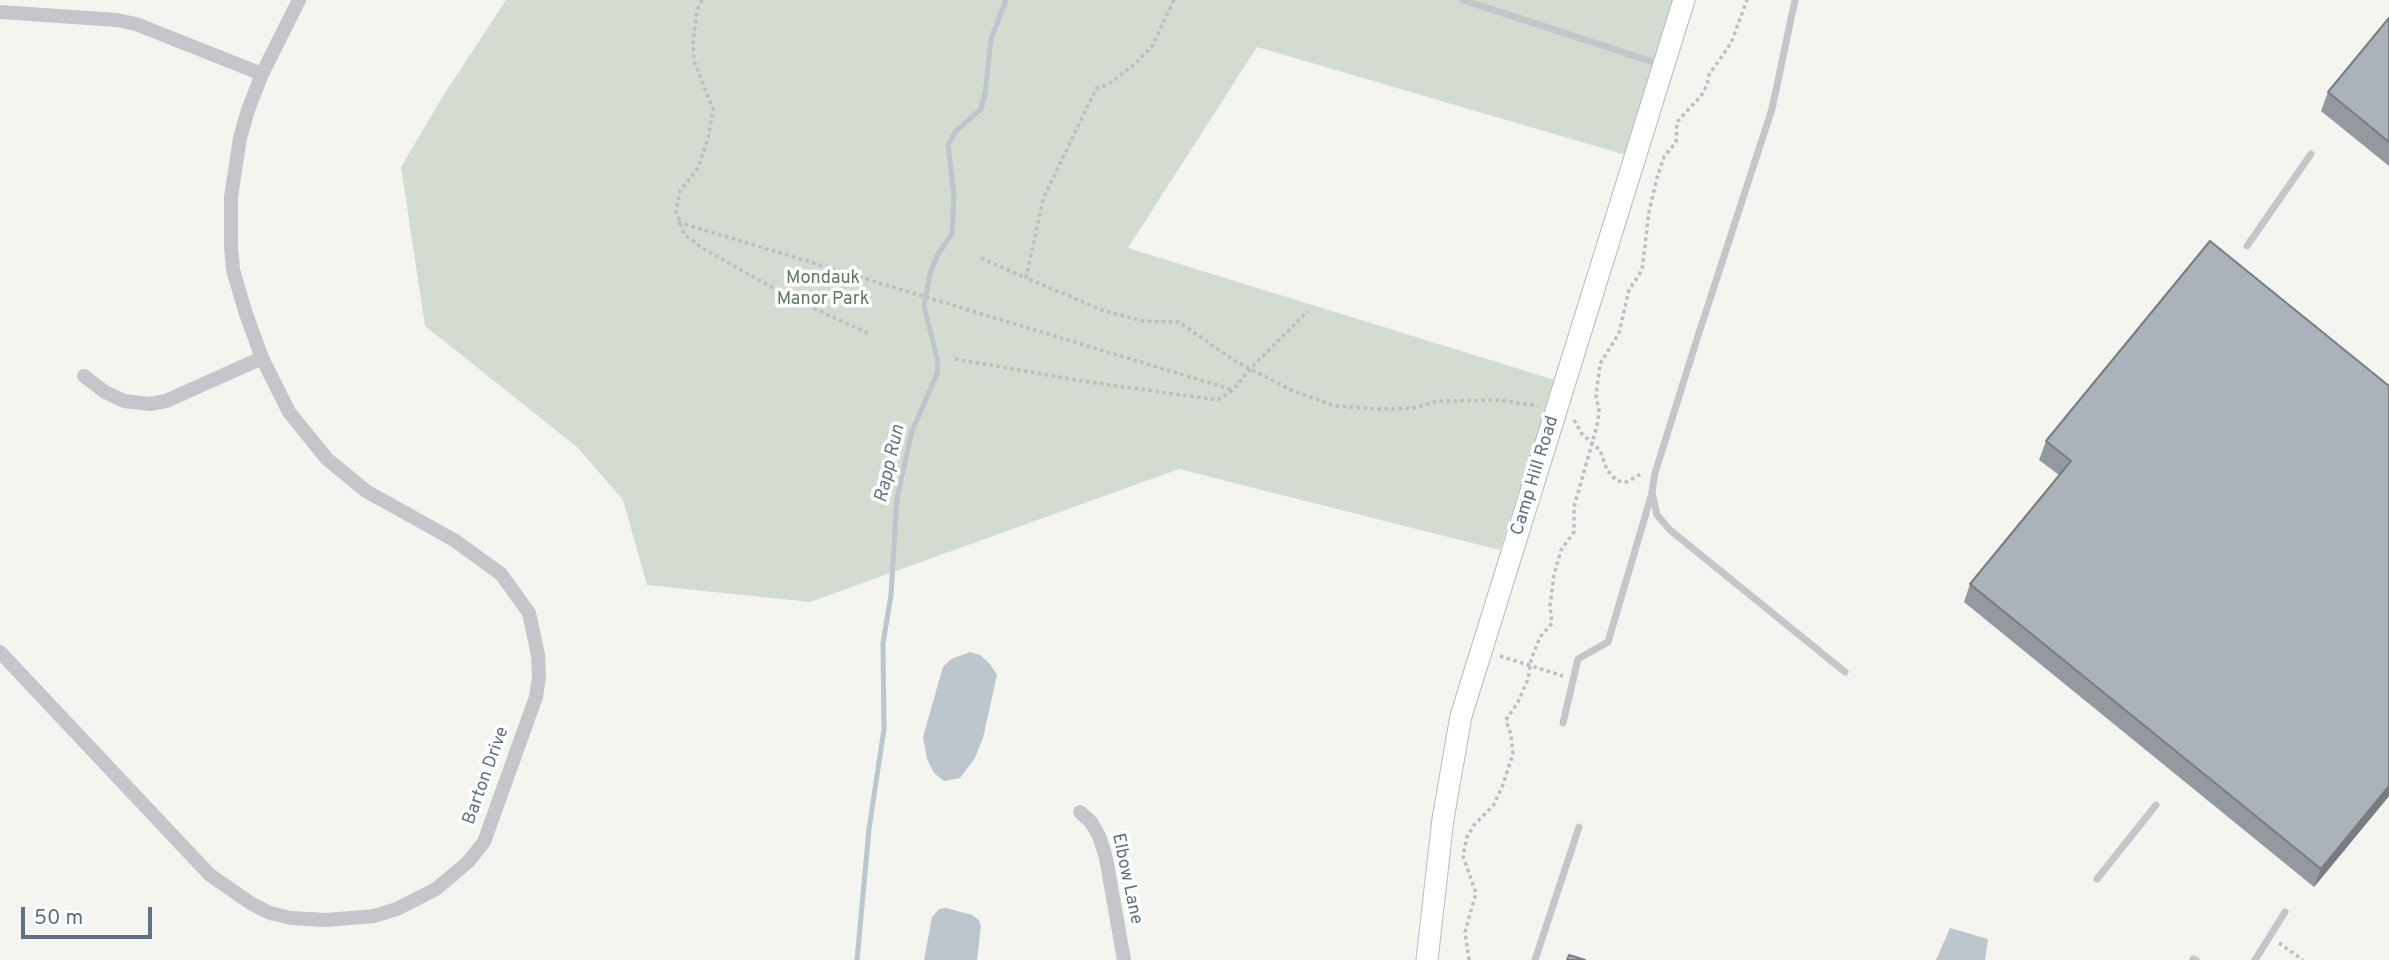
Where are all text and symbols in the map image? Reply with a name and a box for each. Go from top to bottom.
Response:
park label: Mondauk Manor Park [777,268,869,310]
street label: Camp Hill Road [1508,414,1564,538]
water label: Rapp Run [871,423,911,505]
street label: Barton Drive [459,724,515,828]
street label: Elbow Lane [1106,831,1146,927]
scale bar [24,894,156,938]
text: 50 m [34,905,83,932]

